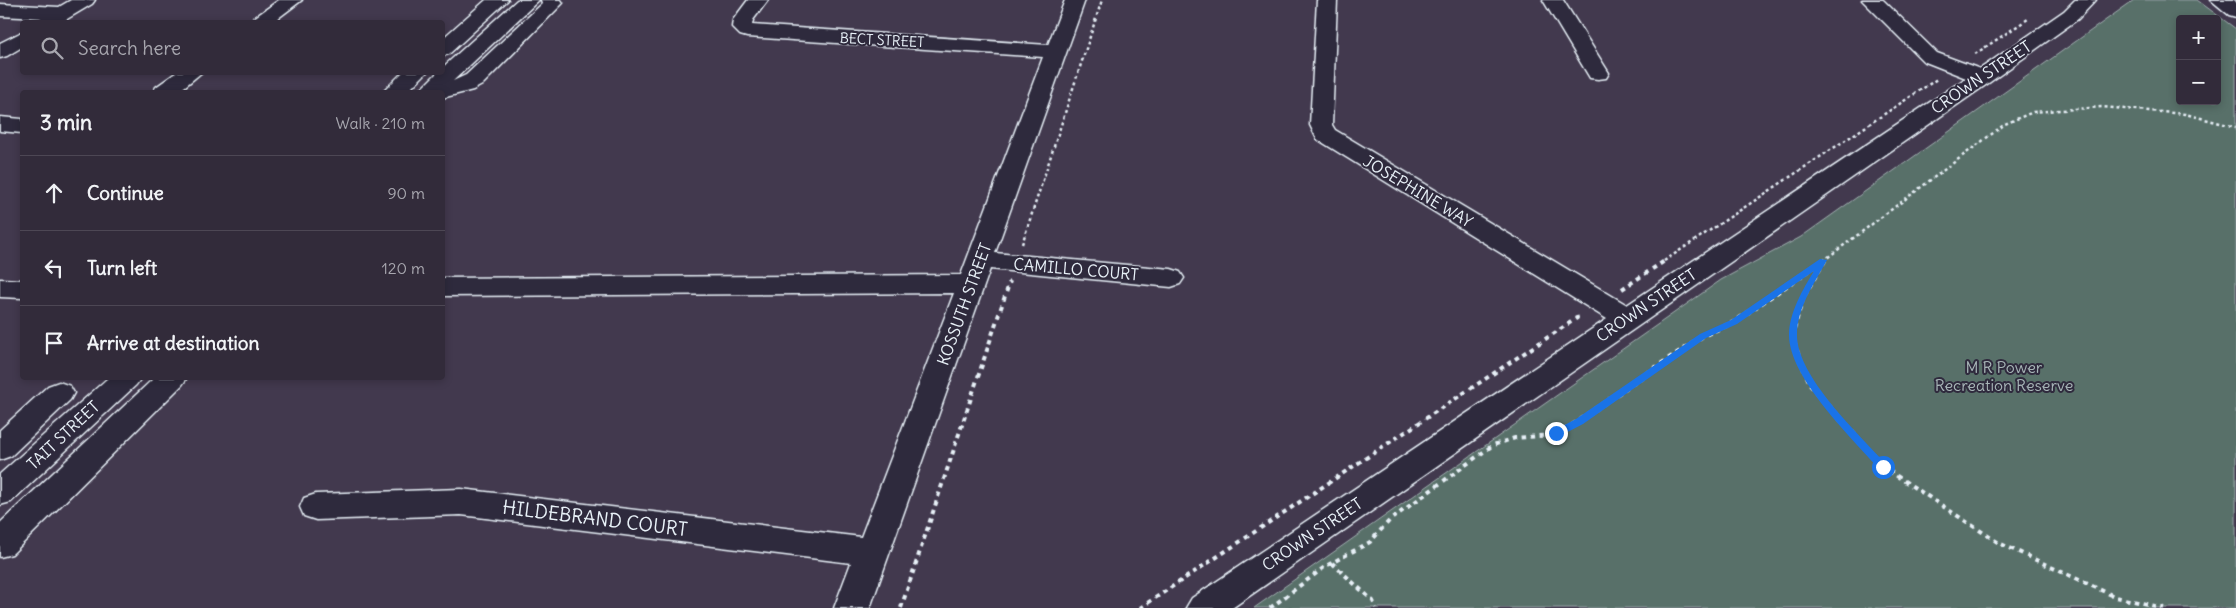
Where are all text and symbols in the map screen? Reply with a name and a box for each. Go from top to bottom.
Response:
map controls [2176,15,2221,105]
button: + [2176,15,2221,60]
search box [20,20,445,75]
street label: BECT STREET [839,29,925,51]
icon: search [38,34,66,62]
text: Search here [78,36,181,60]
street label: CROWN STREET [1927,36,2035,118]
button: − [2176,60,2221,105]
text: 3 min [40,109,92,136]
text: Walk · 210 m [335,113,425,133]
street label: JOSEPHINE WAY [1360,150,1476,232]
icon: ahead [40,179,68,207]
text: Continue [87,181,164,205]
text: 90 m [387,183,425,203]
street label: KOSSUTH STREET [933,240,995,368]
icon: left [40,254,68,282]
street label: CAMILLO COURT [1013,254,1139,284]
text: Turn left [87,256,157,280]
text: 120 m [382,258,425,278]
street label: CROWN STREET [1592,264,1700,346]
icon: arrive [40,329,68,357]
text: Arrive at destination [87,331,260,355]
park label: M R Power Recreation Reserve [1935,357,2073,395]
street label: TAIT STREET [23,396,103,474]
route end [1545,422,1568,445]
route start [1872,456,1895,479]
street label: CROWN STREET [1258,493,1366,575]
street label: HILDEBRAND COURT [501,495,689,541]

